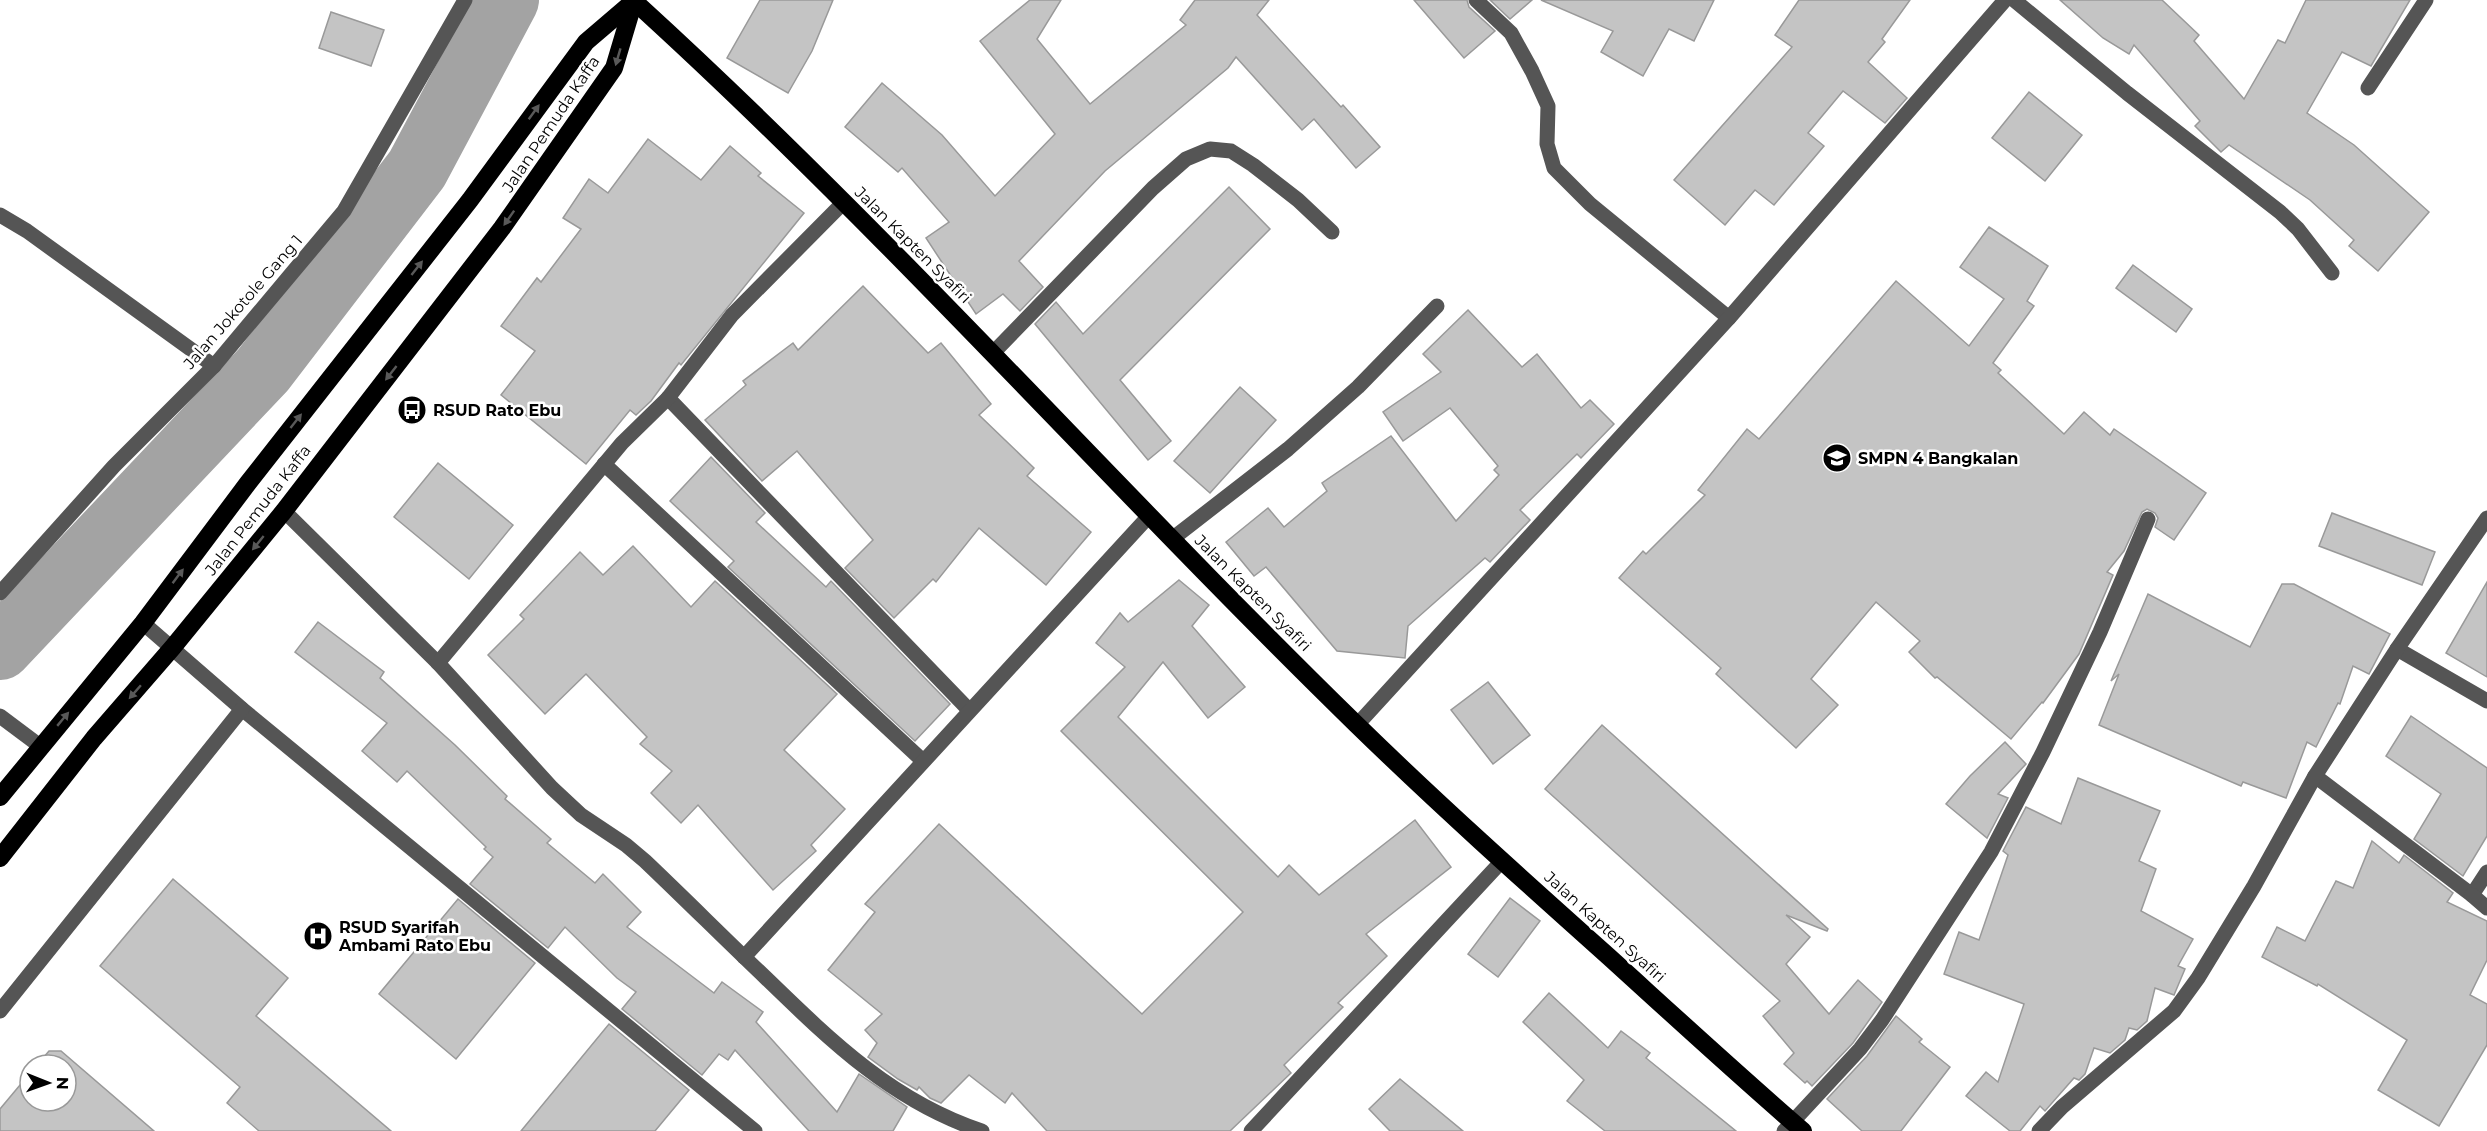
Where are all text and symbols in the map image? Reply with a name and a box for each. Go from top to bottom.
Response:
one-way arrow [613,48,622,66]
street label: Jalan Pemuda Kaffa [498,52,604,197]
one-way arrow [528,105,540,120]
street label: Jalan Kapten Syafiri [850,182,975,307]
one-way arrow [503,210,515,226]
street label: Jalan Jokotole Gang 1 [179,231,306,374]
one-way arrow [410,260,422,275]
one-way arrow [384,365,397,381]
bus stop icon: RSUD Rato Ebu [396,394,428,426]
place label: RSUD Rato Ebu [433,401,561,420]
one-way arrow [290,413,303,429]
street label: Jalan Pemuda Kaffa [201,441,315,580]
school or university icon: SMPN 4 Bangkalan [1821,442,1853,474]
place label: SMPN 4 Bangkalan [1858,449,2018,468]
street label: Jalan Kapten Syafiri [1190,530,1315,655]
one-way arrow [251,535,264,551]
one-way arrow [171,568,183,583]
one-way arrow [129,684,142,699]
one-way arrow [56,711,69,727]
street label: Jalan Kapten Syafiri [1540,867,1670,986]
place label: RSUD Syarifah Ambami Rato Ebu [338,918,491,955]
hospital icon: RSUD Syarifah Ambami Rato Ebu [302,920,334,952]
north arrow [18,1053,78,1113]
text: N [53,1077,72,1090]

